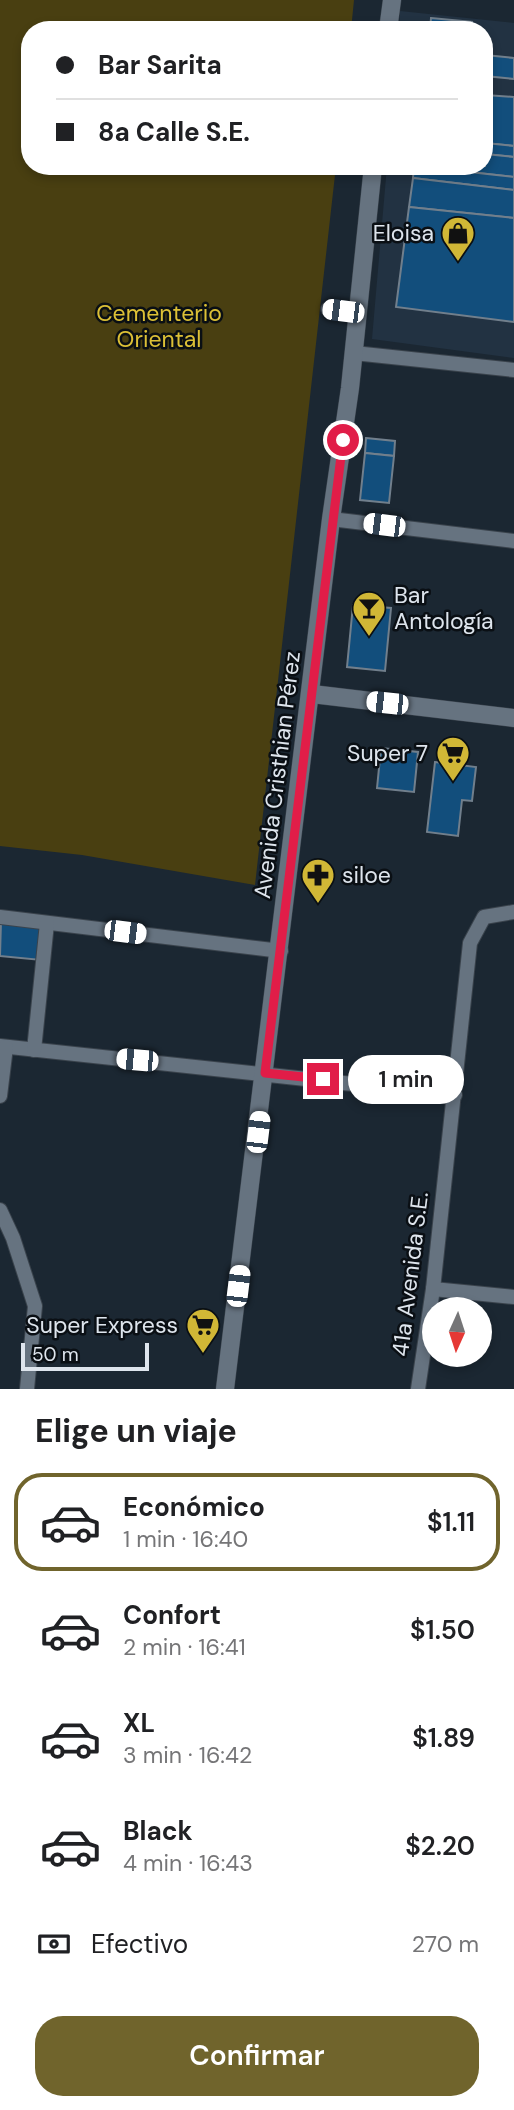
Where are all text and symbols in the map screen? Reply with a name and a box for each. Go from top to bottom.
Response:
text: Bar Sarita [98,48,222,82]
text: 8a Calle S.E. [98,115,250,149]
shop icon: Eloisa [439,214,477,263]
place label: Eloisa [373,218,434,248]
park label: Cementerio Oriental [96,298,222,354]
car [321,298,366,324]
route start [327,424,359,456]
car [362,512,407,538]
place label: Bar Antología [394,580,494,636]
bar icon: Bar Antología [350,589,388,638]
street label: Avenida Cristhian Pérez [247,650,307,900]
car [366,690,409,716]
supermarket icon: Super 7 [434,734,472,783]
place label: Super 7 [347,738,428,768]
pharmacy icon: siloe [299,856,337,905]
place label: siloe [342,860,391,890]
car [103,919,148,945]
car [116,1048,159,1072]
callout: 1 min [348,1054,463,1104]
route end [307,1063,339,1095]
text: 1 min [379,1064,433,1094]
car [246,1110,271,1154]
street label: 41a Avenida S.E. [385,1190,435,1358]
car [226,1264,251,1308]
north arrow [422,1297,492,1367]
map controls [422,1297,492,1367]
supermarket icon: Super Express [184,1306,222,1355]
place label: Super Express [26,1310,178,1340]
scale bar [21,1340,149,1372]
text: 50 m [32,1342,79,1367]
text: Elige un viaje [35,1410,237,1452]
text: Económico [123,1490,265,1524]
icon: car [39,1491,102,1554]
text: $1.11 [427,1505,475,1539]
text: 1 min · 16:40 [123,1524,248,1554]
text: Confort [123,1598,221,1632]
icon: car [39,1599,102,1662]
text: $1.50 [410,1613,475,1647]
text: 2 min · 16:41 [123,1632,246,1662]
text: XL [123,1706,155,1740]
icon: car [39,1707,102,1770]
text: $1.89 [412,1721,475,1755]
text: 3 min · 16:42 [123,1740,252,1770]
text: Black [123,1814,193,1848]
icon: car [39,1815,102,1878]
text: $2.20 [405,1829,475,1863]
text: 4 min · 16:43 [123,1848,253,1878]
icon: cash [35,1925,73,1963]
text: Efectivo [91,1927,188,1961]
text: 270 m [412,1929,479,1959]
button: Confirmar [35,2016,479,2096]

